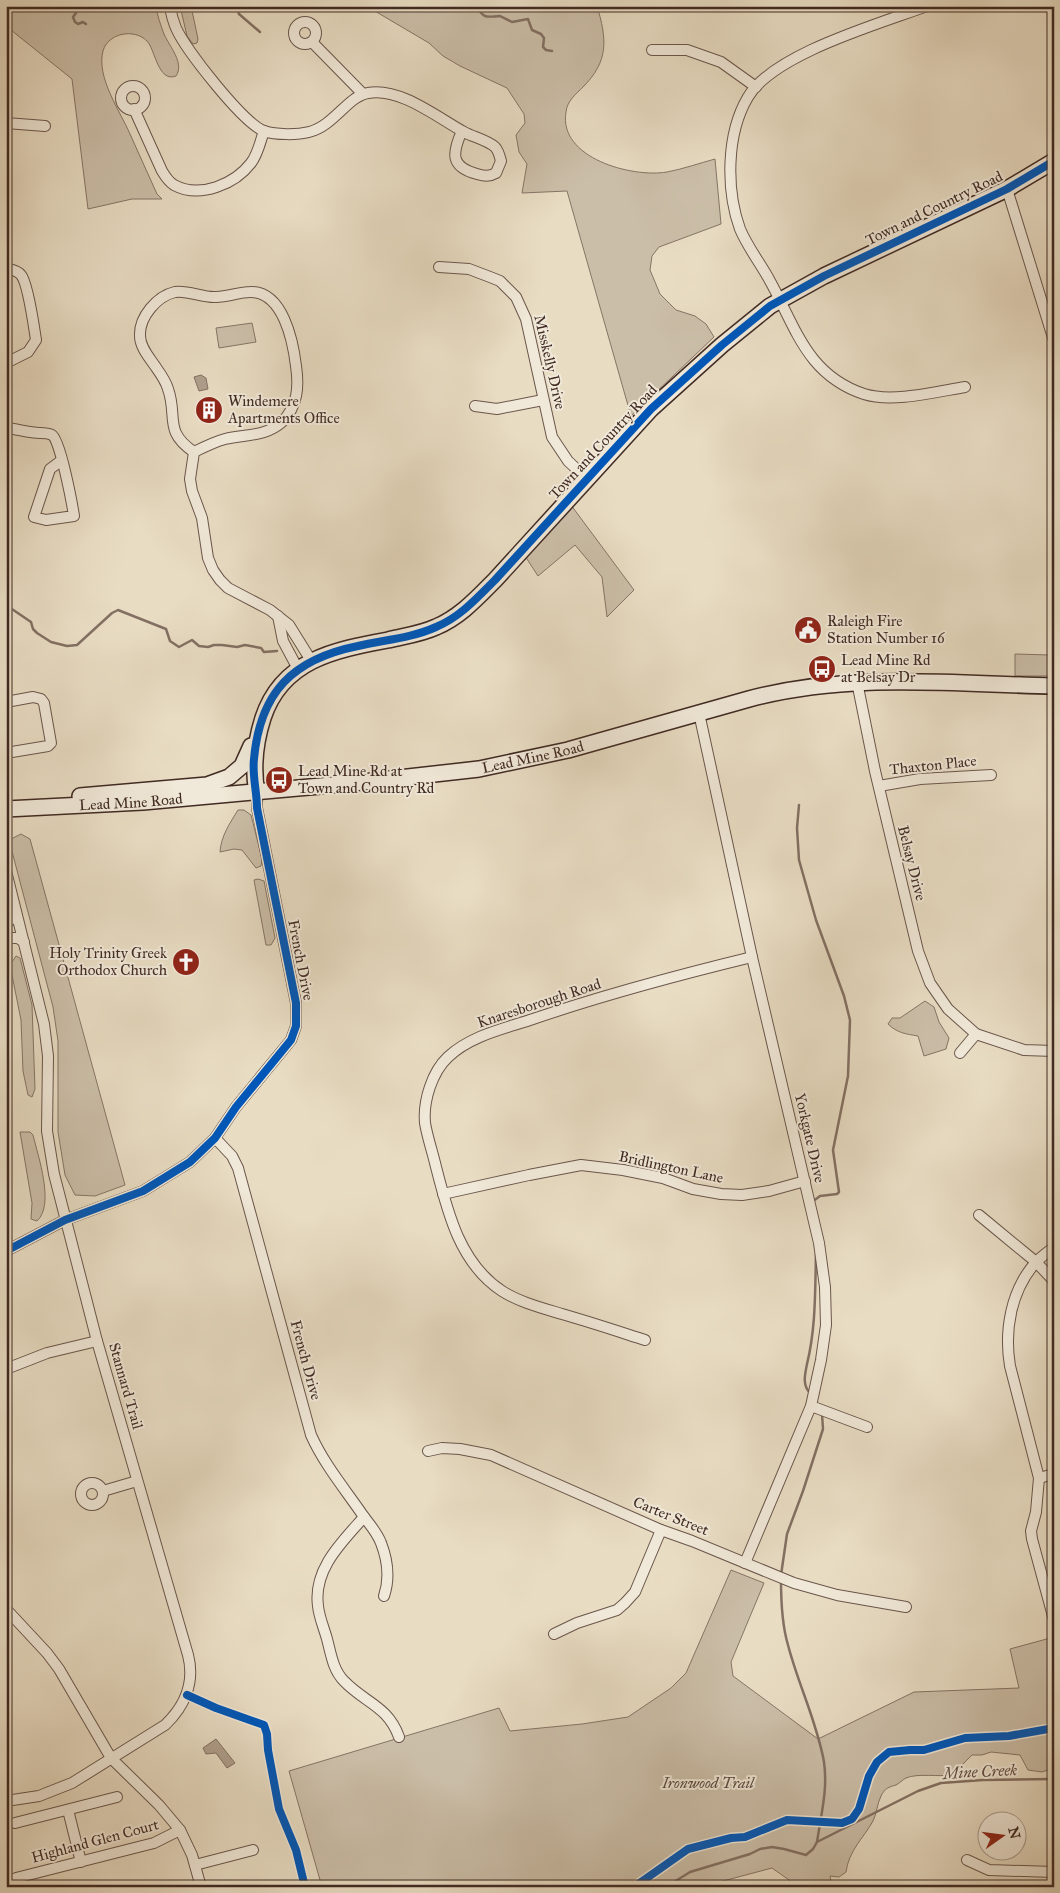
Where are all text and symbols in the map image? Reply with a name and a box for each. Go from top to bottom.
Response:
street label: Town and Country Road [863,167,1006,249]
street label: Misskelly Drive [530,313,570,411]
street label: Town and Country Road [545,381,661,503]
place label: Windemere Apartments Office [227,392,340,427]
building icon: Windemere Apartments Office [194,395,224,425]
place label: Raleigh Fire Station Number 16 [827,612,946,647]
public building icon: Raleigh Fire Station Number 16 [793,615,823,645]
place label: Lead Mine Rd at Belsay Dr [841,651,931,686]
bus stop icon: Lead Mine Rd at Belsay Dr [807,654,837,684]
street label: Lead Mine Road [480,737,586,777]
street label: Thaxton Place [889,751,977,779]
place label: Lead Mine Rd at Town and Country Rd [298,762,435,797]
bus stop icon: Lead Mine Rd at Town and Country Rd [264,765,294,795]
street label: Lead Mine Road [79,789,184,814]
street label: Belsay Drive [894,824,930,902]
street label: French Drive [284,918,318,1002]
place label: Holy Trinity Greek Orthodox Church [49,944,168,979]
church icon: Holy Trinity Greek Orthodox Church [171,947,201,977]
street label: Knaresborough Road [475,974,604,1031]
street label: Yorkgate Drive [791,1091,829,1185]
street label: Bridlington Lane [617,1147,725,1187]
street label: French Drive [287,1318,325,1402]
street label: Stannard Trail [105,1341,147,1432]
street label: Carter Street [631,1493,712,1540]
water label: Mine Creek [940,1760,1018,1783]
park label: Ironwood Trail [661,1774,756,1792]
north arrow [978,1810,1028,1860]
street label: Highland Glen Court [29,1815,161,1867]
text: N [1004,1825,1024,1841]

